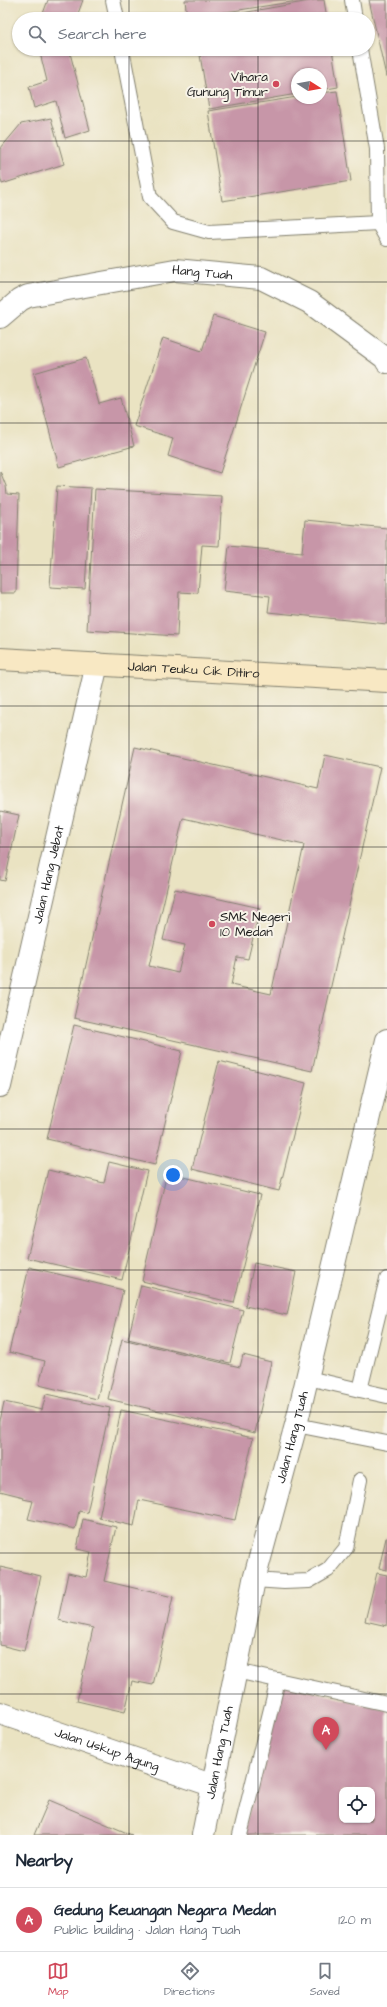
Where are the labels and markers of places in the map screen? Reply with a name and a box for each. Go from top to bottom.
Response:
place label: Vihara Gunung Timur [187,68,268,102]
marker: Vihara Gunung Timur [271,79,281,89]
place label: SMK Negeri 10 Medan [220,908,290,941]
marker: SMK Negeri 10 Medan [207,919,217,929]
pin: A [313,1717,339,1750]

